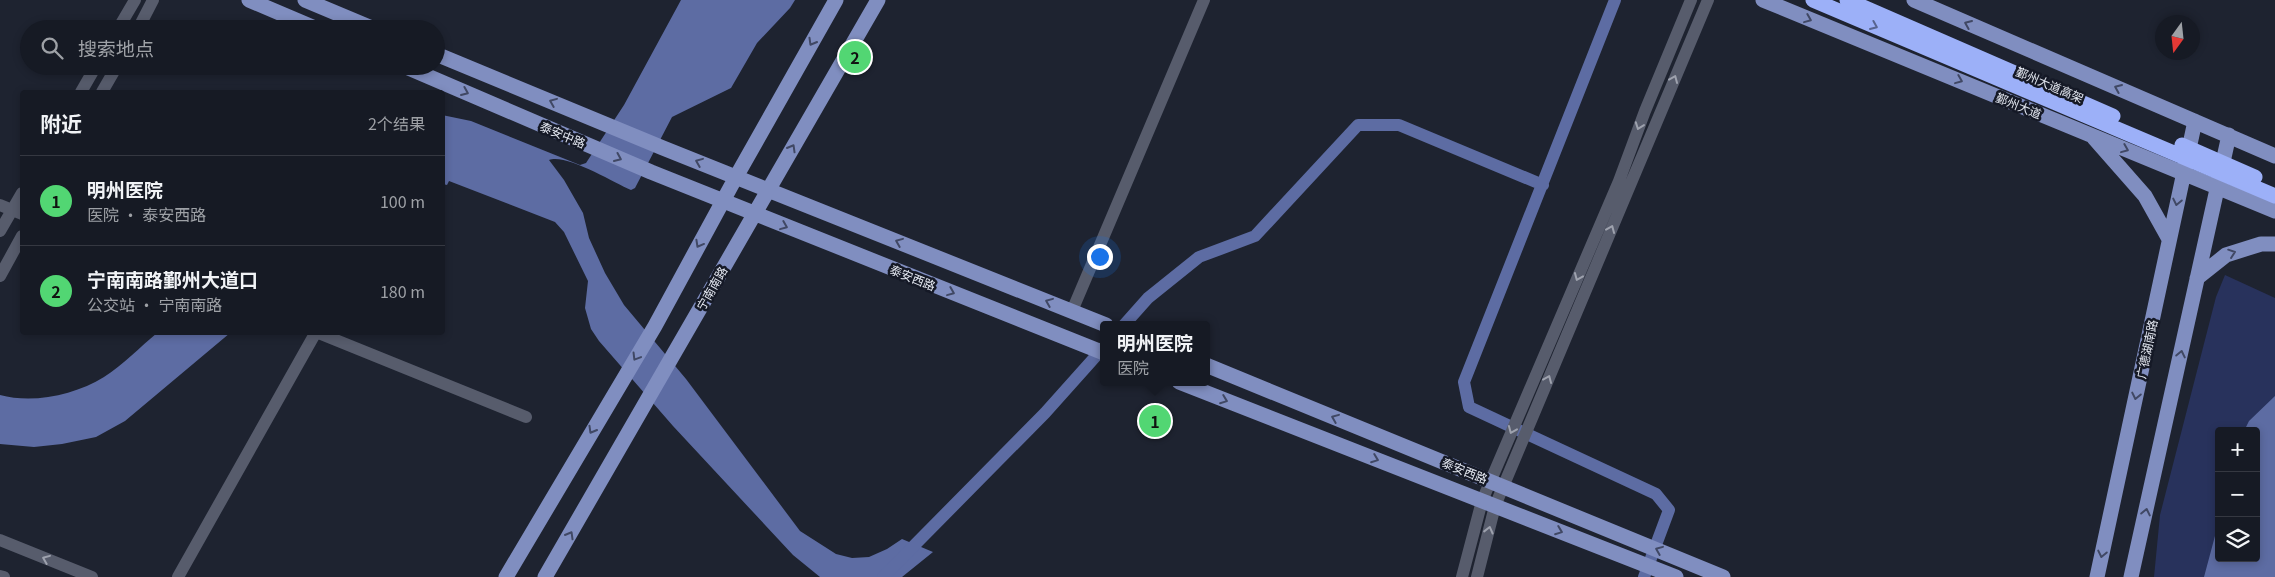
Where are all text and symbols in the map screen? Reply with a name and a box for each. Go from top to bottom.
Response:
one-way arrow [1803,12,1812,23]
north arrow [2155,15,2200,60]
one-way arrow [1869,19,1878,30]
one-way arrow [1964,19,1973,30]
search box [20,20,445,75]
icon: search [38,34,66,62]
text: 搜索地点 [78,34,154,61]
one-way arrow [808,37,818,46]
pin: 2 [839,38,871,76]
street label: 鄞州大道高架 [2014,63,2086,105]
one-way arrow [1668,75,1679,84]
one-way arrow [1954,75,1962,85]
one-way arrow [2114,83,2123,94]
one-way arrow [460,86,469,97]
street label: 鄞州大道 [1994,89,2044,121]
one-way arrow [549,98,558,109]
text: 附近 [40,108,82,138]
text: 2个结果 [368,111,425,135]
street label: 泰安中路 [538,117,588,151]
one-way arrow [1635,121,1645,130]
one-way arrow [2120,143,2129,153]
one-way arrow [786,144,796,153]
one-way arrow [613,152,622,163]
one-way arrow [695,158,704,168]
text: 明州医院 [87,175,163,202]
text: 1 [51,189,61,213]
text: 100 m [380,189,425,213]
one-way arrow [2172,198,2183,207]
text: 医院 · 泰安西路 [87,202,206,226]
one-way arrow [779,219,788,230]
one-way arrow [1604,225,1615,234]
one-way arrow [895,237,903,247]
one-way arrow [696,238,706,247]
your location [1087,244,1113,270]
one-way arrow [2228,249,2236,259]
street label: 泰安西路 [888,260,938,294]
street label: 宁南南路 [692,263,730,313]
text: 宁南南路鄞州大道口 [87,265,258,292]
one-way arrow [1574,272,1585,281]
text: 2 [51,279,61,303]
text: 180 m [380,279,425,303]
one-way arrow [946,286,955,297]
text: 公交站 · 宁南南路 [87,292,222,316]
one-way arrow [1046,298,1054,308]
street label: 广德湖南路 [2131,318,2161,380]
popup [1100,321,1210,386]
text: 明州医院 [1117,328,1193,355]
one-way arrow [2175,349,2185,358]
one-way arrow [632,352,642,361]
text: 医院 [1117,355,1149,379]
one-way arrow [1542,375,1552,384]
one-way arrow [2131,391,2141,400]
one-way arrow [1219,394,1228,404]
pin: 1 [1139,402,1171,440]
one-way arrow [1331,413,1340,424]
one-way arrow [589,425,599,434]
one-way arrow [1507,425,1518,434]
map controls [2215,427,2260,562]
button: + [2215,427,2260,472]
one-way arrow [1370,453,1379,463]
street label: 泰安西路 [1440,453,1490,487]
button: − [2215,472,2260,517]
one-way arrow [2140,508,2150,517]
button: layers [2215,517,2260,562]
one-way arrow [1483,525,1494,534]
one-way arrow [1554,525,1563,535]
one-way arrow [563,531,573,540]
one-way arrow [1655,545,1664,556]
one-way arrow [2097,550,2107,559]
one-way arrow [43,554,51,564]

